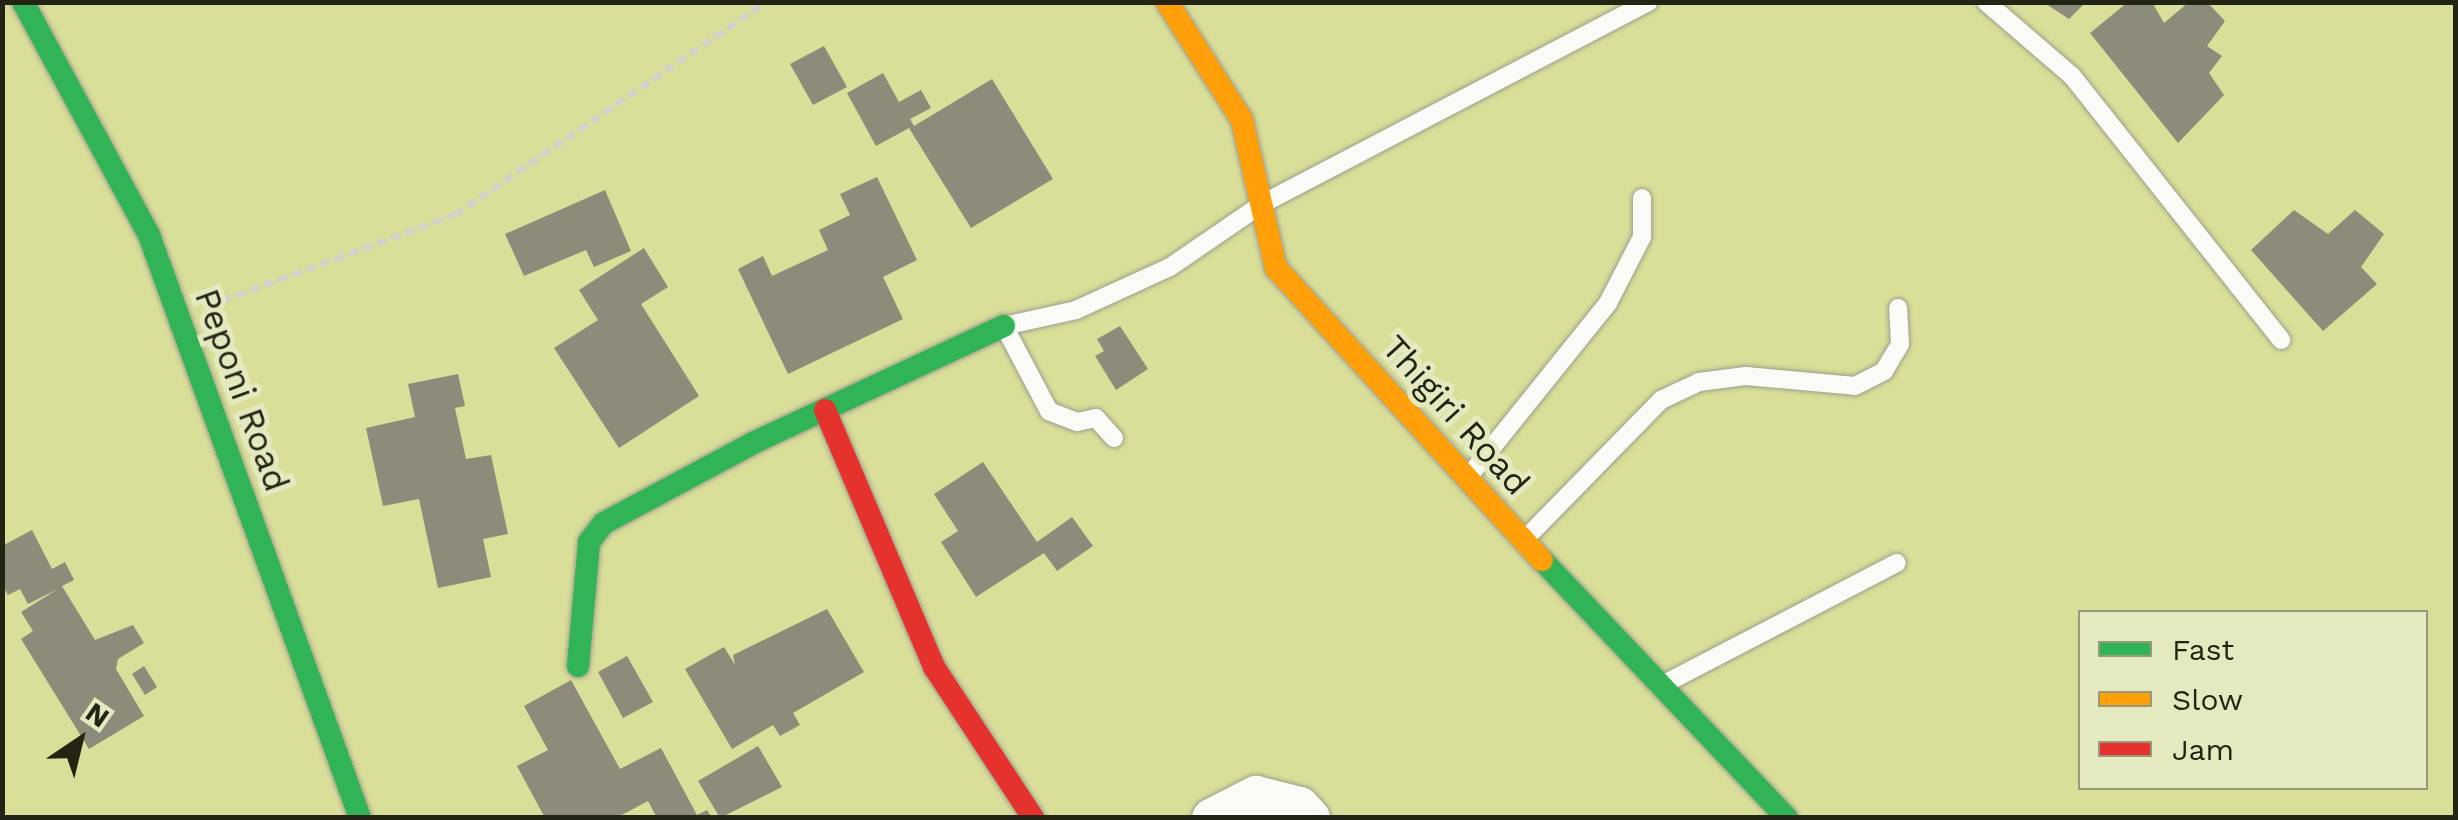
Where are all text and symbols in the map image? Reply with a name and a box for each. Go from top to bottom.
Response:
street label: Peponi Road [186,283,298,497]
street label: Thigiri Road [1373,327,1539,503]
legend [2078,610,2428,790]
text: Fast [2172,632,2234,667]
text: Slow [2172,682,2243,717]
north arrow [30,690,130,790]
text: N [80,696,115,734]
text: Jam [2172,732,2234,767]

